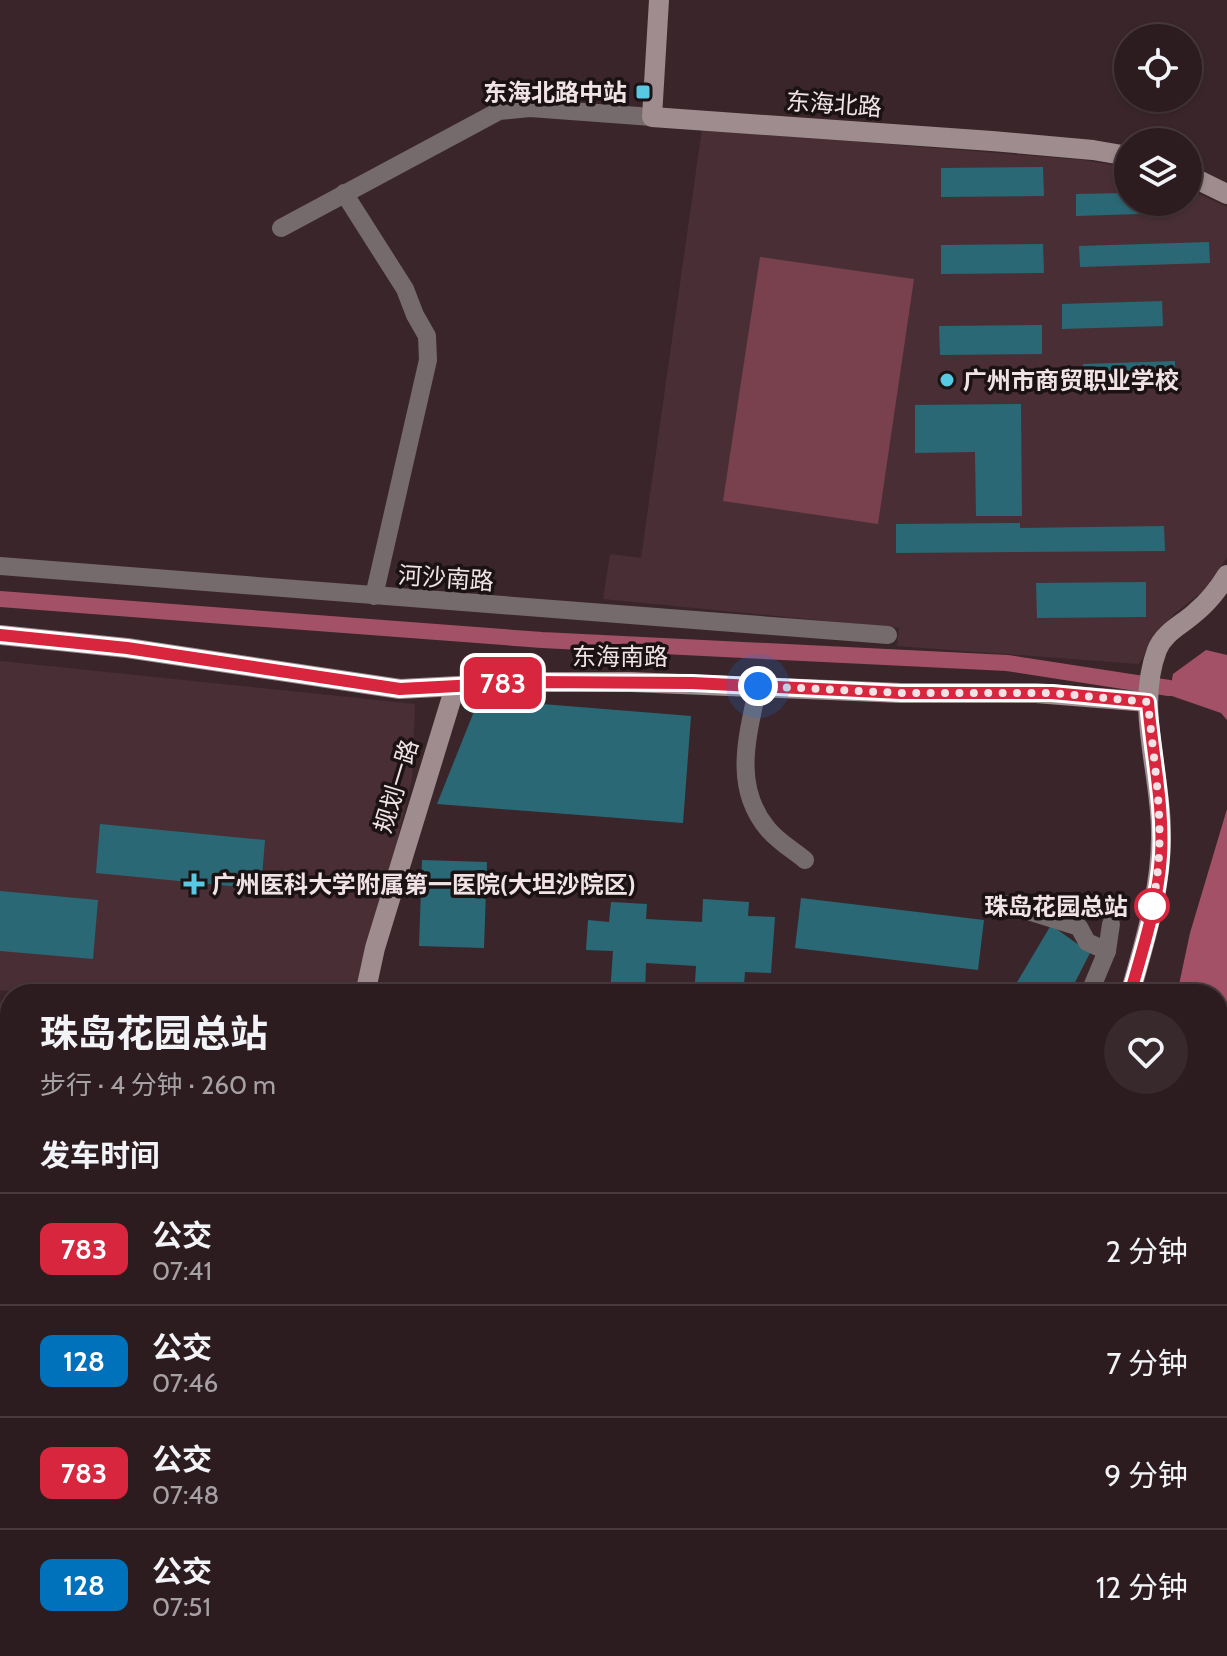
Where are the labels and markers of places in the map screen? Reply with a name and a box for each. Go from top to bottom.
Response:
place label: 东海北路中站 [483,78,627,107]
marker: 东海北路中站 [634,83,652,101]
place label: 广州市商贸职业学校 [963,366,1179,395]
marker: 广州市商贸职业学校 [938,371,956,389]
place label: 广州医科大学附属第一医院(大坦沙院区) [212,870,636,899]
marker: 广州医科大学附属第一医院(大坦沙院区) [183,873,205,895]
marker: 珠岛花园总站 [1135,889,1169,923]
place label: 珠岛花园总站 [984,892,1128,921]

